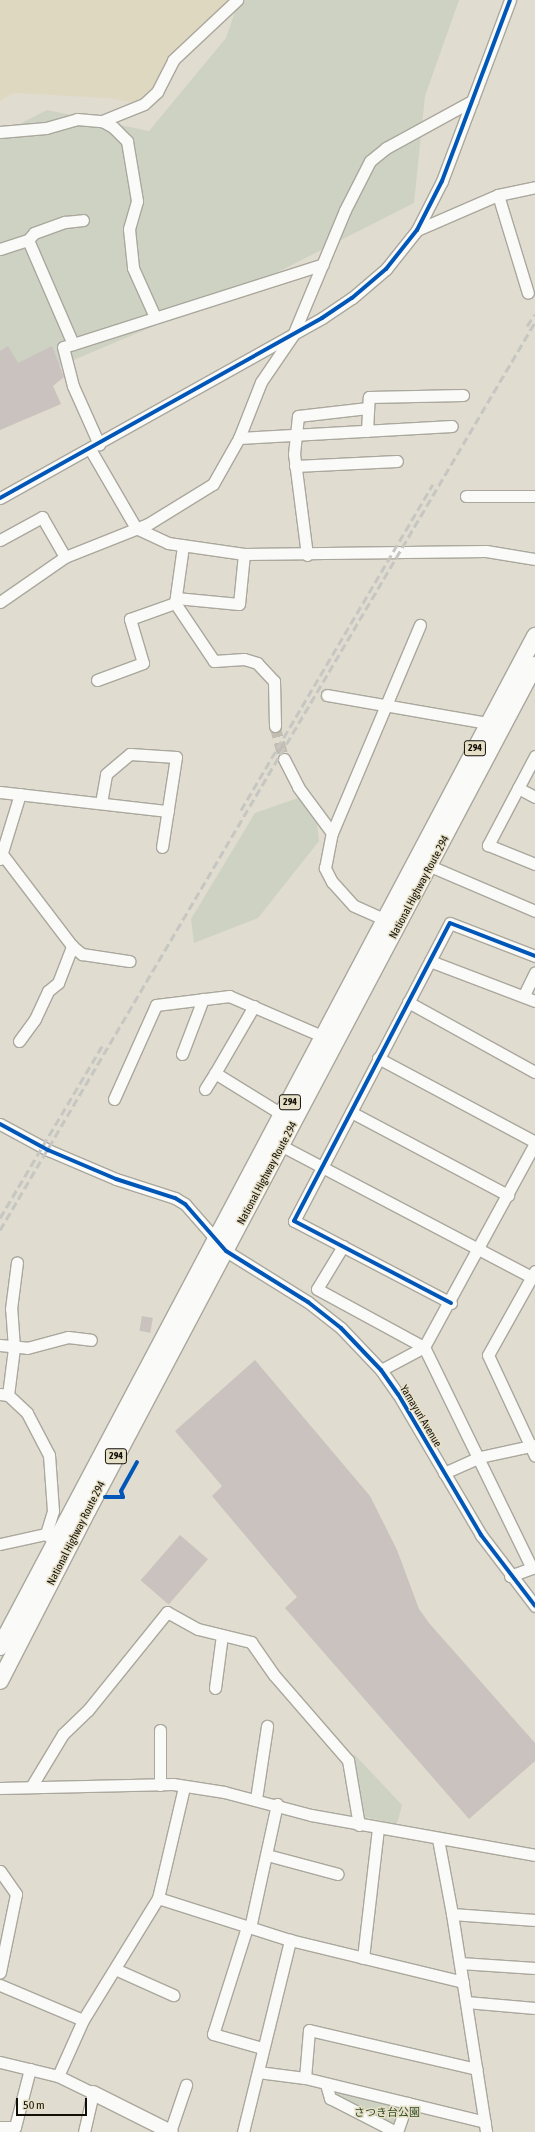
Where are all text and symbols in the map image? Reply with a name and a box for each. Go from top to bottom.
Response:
road number: 294 [463,740,487,756]
street label: National Highway Route 294 [386,833,452,941]
road number: 294 [278,1094,302,1110]
street label: National Highway Route 294 [234,1119,300,1227]
street label: Yamayuri Avenue [397,1383,445,1449]
road number: 294 [104,1448,128,1464]
street label: National Highway Route 294 [44,1479,108,1587]
scale bar [18,2090,89,2116]
text: 50 m [23,2098,45,2112]
park label: さつき台公園 [354,2105,420,2119]

